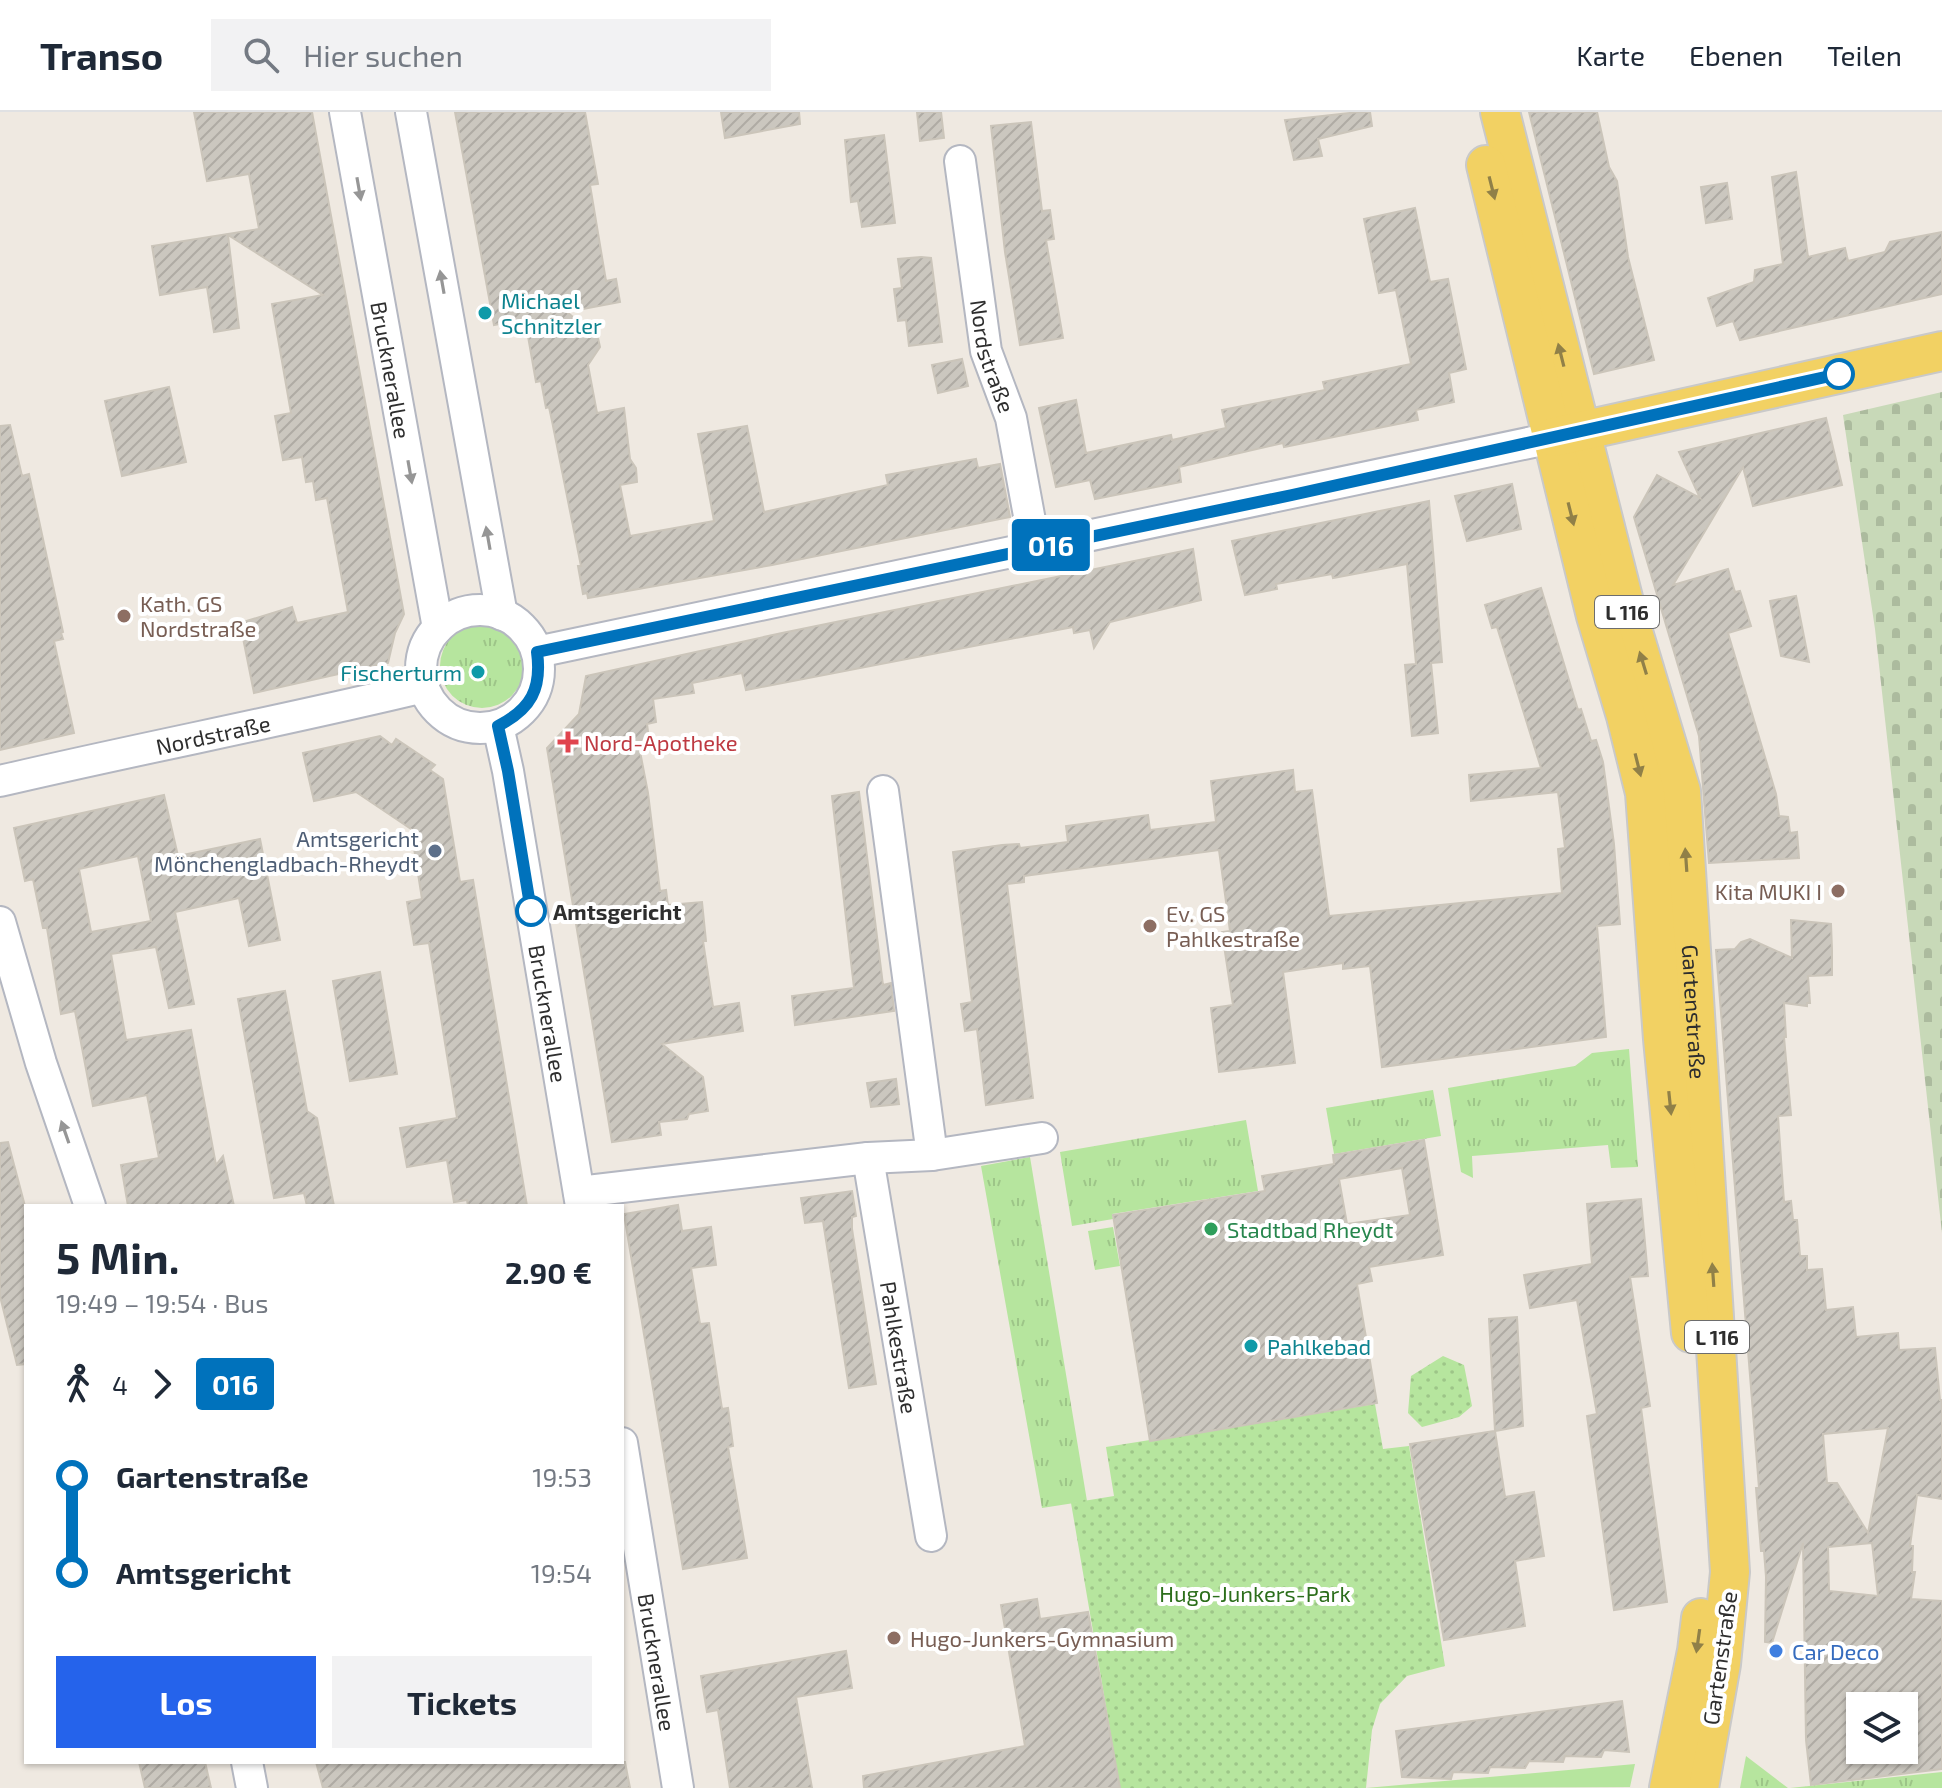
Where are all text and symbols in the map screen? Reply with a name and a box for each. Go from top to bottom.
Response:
search box [211,19,771,91]
text: Transo [40,32,163,78]
icon: search [239,33,283,77]
text: Hier suchen [303,37,463,73]
text: Karte [1576,38,1645,72]
text: Ebenen [1689,38,1783,72]
text: Teilen [1827,38,1902,72]
one-way arrow [1486,175,1498,200]
one-way arrow [353,177,365,202]
one-way arrow [435,269,447,294]
place label: Michael Schnitzler [501,287,602,338]
street label: Nordstraße [966,298,1021,416]
street label: Brucknerallee [366,299,417,441]
marker: Michael Schnitzler [476,304,494,322]
one-way arrow [1554,342,1566,367]
unlabelled marker [1824,359,1854,389]
one-way arrow [405,460,417,485]
one-way arrow [1565,501,1577,526]
line badge: 016 [1005,519,1097,571]
one-way arrow [482,525,494,550]
text: 016 [1028,528,1074,562]
place label: Kath. GS Nordstraße [140,590,256,641]
road number: L 116 [1595,596,1659,628]
marker: Kath. GS Nordstraße [115,607,133,625]
one-way arrow [1636,651,1649,675]
place label: Fischerturm [340,659,462,685]
marker: Fischerturm [469,663,487,681]
street label: Nordstraße [153,709,273,759]
place label: Nord-Apotheke [584,729,738,755]
marker: Nord-Apotheke [559,733,577,751]
one-way arrow [1632,752,1645,777]
place label: Amtsgericht Mönchengladbach-Rheydt [154,825,419,876]
marker: Amtsgericht Mönchengladbach-Rheydt [426,842,444,860]
one-way arrow [1679,847,1692,872]
place label: Kita MUKI I [1715,878,1822,904]
marker: Kita MUKI I [1829,882,1847,900]
marker: Amtsgericht [516,896,546,926]
place label: Amtsgericht [553,898,681,924]
place label: Ev. GS Pahlkestraße [1166,900,1300,951]
marker: Ev. GS Pahlkestraße [1141,917,1159,935]
street label: Brucknerallee [524,943,573,1084]
street label: Gartenstraße [1678,944,1712,1080]
one-way arrow [1663,1091,1676,1116]
one-way arrow [58,1120,70,1144]
place label: Stadtbad Rheydt [1227,1216,1393,1242]
marker: Stadtbad Rheydt [1202,1220,1220,1238]
text: 5 Min. [56,1230,179,1283]
text: 2.90 € [505,1254,592,1290]
one-way arrow [1706,1262,1719,1287]
street label: Pahlkestraße [876,1279,923,1416]
text: 19:49 – 19:54 · Bus [56,1287,268,1318]
road number: L 116 [1685,1321,1749,1353]
place label: Pahlkebad [1267,1333,1371,1359]
marker: Pahlkebad [1242,1337,1260,1355]
icon: walk [56,1362,100,1406]
icon: forward [140,1362,184,1406]
text: 016 [212,1367,258,1401]
text: 4 [112,1369,128,1400]
text: Gartenstraße [116,1458,309,1494]
text: 19:53 [532,1461,592,1492]
text: Amtsgericht [116,1554,291,1590]
text: 19:54 [531,1557,592,1588]
park label: Hugo-Junkers-Park [1159,1580,1351,1606]
street label: Gartenstraße [1697,1589,1741,1727]
street label: Brucknerallee [634,1591,682,1733]
place label: Hugo-Junkers-Gymnasium [910,1625,1174,1651]
marker: Hugo-Junkers-Gymnasium [885,1629,903,1647]
one-way arrow [1691,1629,1704,1654]
place label: Car Deco [1792,1638,1879,1664]
marker: Car Deco [1767,1642,1785,1660]
button: Los [56,1656,316,1748]
button: Tickets [332,1656,592,1748]
map controls [1846,1692,1918,1764]
button: layers [1846,1692,1918,1764]

